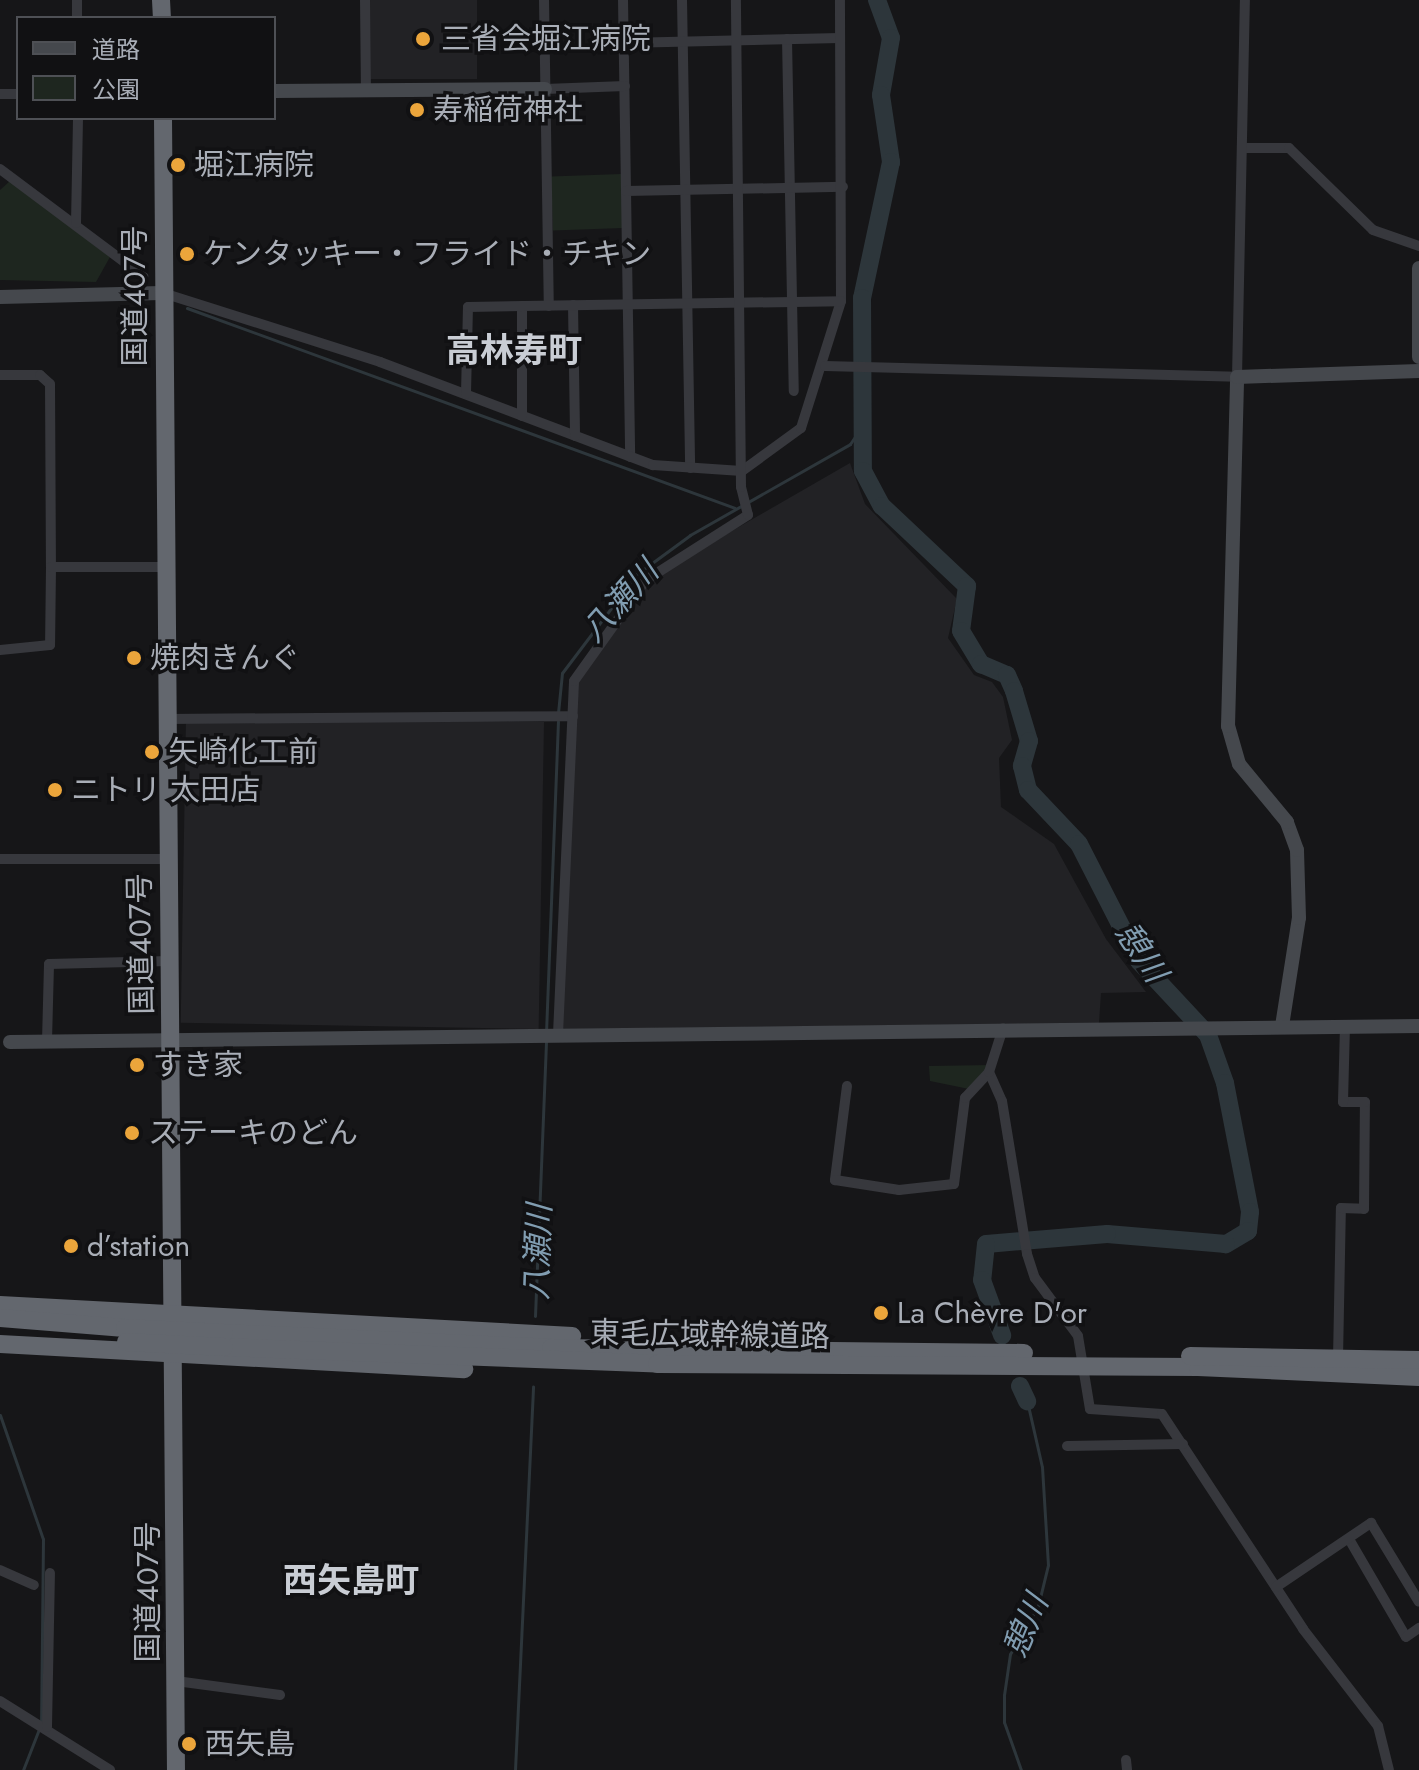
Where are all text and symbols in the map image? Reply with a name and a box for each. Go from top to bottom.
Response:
legend [16,16,276,120]
place label: 三省会堀江病院 [441,21,651,57]
marker: 三省会堀江病院 [412,28,434,50]
text: 道路 [92,32,140,67]
text: 公園 [92,72,140,107]
place label: 寿稲荷神社 [433,92,583,128]
marker: 寿稲荷神社 [408,101,426,119]
place label: 堀江病院 [194,147,314,183]
marker: 堀江病院 [169,156,187,174]
street label: 国道407号 [117,225,153,367]
place label: ケンタッキー・フライド・チキン [203,236,653,272]
marker: ケンタッキー・フライド・チキン [178,245,196,263]
district label: 高林寿町 [446,331,582,371]
water label: 八瀬川 [574,552,666,650]
place label: 焼肉きんぐ [150,640,300,676]
marker: 焼肉きんぐ [125,649,143,667]
place label: 矢崎化工前 [168,734,318,770]
marker: 矢崎化工前 [143,743,161,761]
place label: ニトリ 太田店 [71,772,260,808]
marker: ニトリ 太田店 [46,781,64,799]
street label: 国道407号 [122,873,160,1015]
water label: 憩川 [1107,915,1175,989]
place label: すき家 [153,1047,243,1083]
marker: すき家 [128,1056,146,1074]
place label: ステーキのどん [148,1115,358,1151]
marker: ステーキのどん [123,1124,141,1142]
water label: 八瀬川 [517,1203,559,1301]
place label: d’station [87,1228,190,1264]
marker: d’station [62,1237,80,1255]
place label: La Chèvre D'or [897,1295,1087,1331]
marker: La Chèvre D'or [872,1304,890,1322]
street label: 東毛広域幹線道路 [590,1315,830,1355]
street label: 国道407号 [130,1521,166,1663]
district label: 西矢島町 [283,1561,419,1601]
water label: 憩川 [996,1589,1056,1663]
place label: 西矢島 [205,1726,295,1762]
marker: 西矢島 [180,1735,198,1753]

